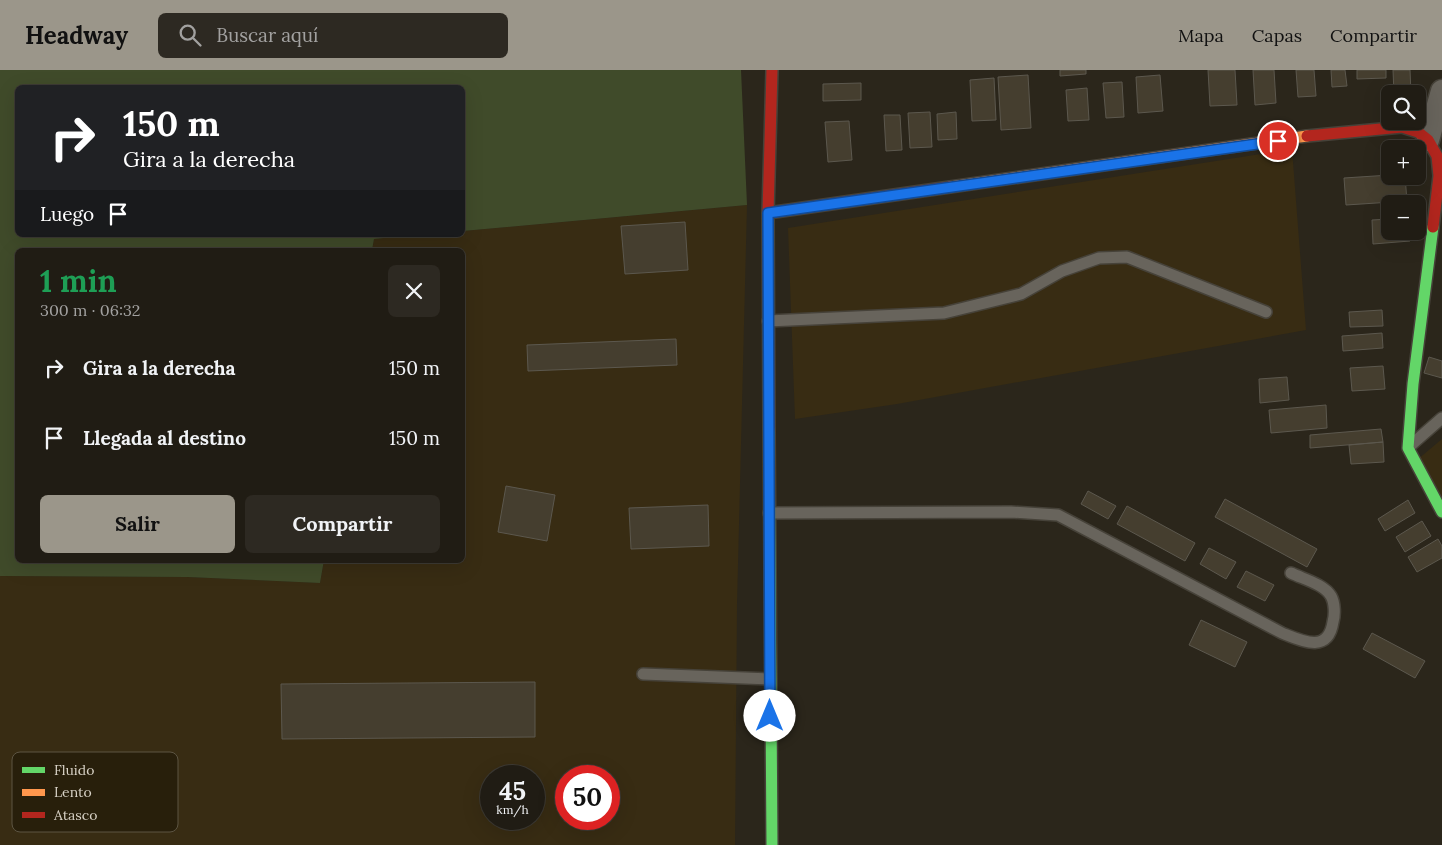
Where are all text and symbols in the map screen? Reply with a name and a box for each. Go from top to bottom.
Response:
search box [158,13,508,58]
text: Headway [25,20,128,51]
icon: search [176,21,204,49]
text: Buscar aquí [216,23,318,47]
text: Mapa [1178,24,1224,47]
text: Capas [1252,24,1302,47]
text: Compartir [1330,24,1417,47]
map controls [1381,85,1426,240]
button: search [1381,85,1426,130]
text: 150 m [123,101,220,146]
icon: right [40,105,105,170]
pin [1257,120,1299,162]
icon: arrive [1264,127,1292,155]
button: + [1381,140,1426,185]
text: Gira a la derecha [123,145,295,173]
button: − [1381,195,1426,240]
icon: arrive [104,200,132,228]
text: Luego [40,202,94,226]
text: 1 min [40,262,117,300]
button: close [388,265,440,317]
text: 300 m · 06:32 [40,300,140,320]
icon: right [40,354,68,382]
text: Gira a la derecha [83,356,236,380]
text: 150 m [389,356,440,380]
icon: arrive [40,424,68,452]
text: Llegada al destino [83,426,246,450]
text: 150 m [389,426,440,450]
button: Salir [40,495,235,553]
button: Compartir [245,495,440,553]
position arrow [743,689,795,741]
legend [12,752,178,832]
text: Fluido [54,761,94,779]
speed limit sign: 50 [555,765,620,830]
text: 45 [499,775,526,807]
text: Lento [54,783,92,801]
text: km/h [496,802,529,817]
text: Atasco [53,806,97,824]

